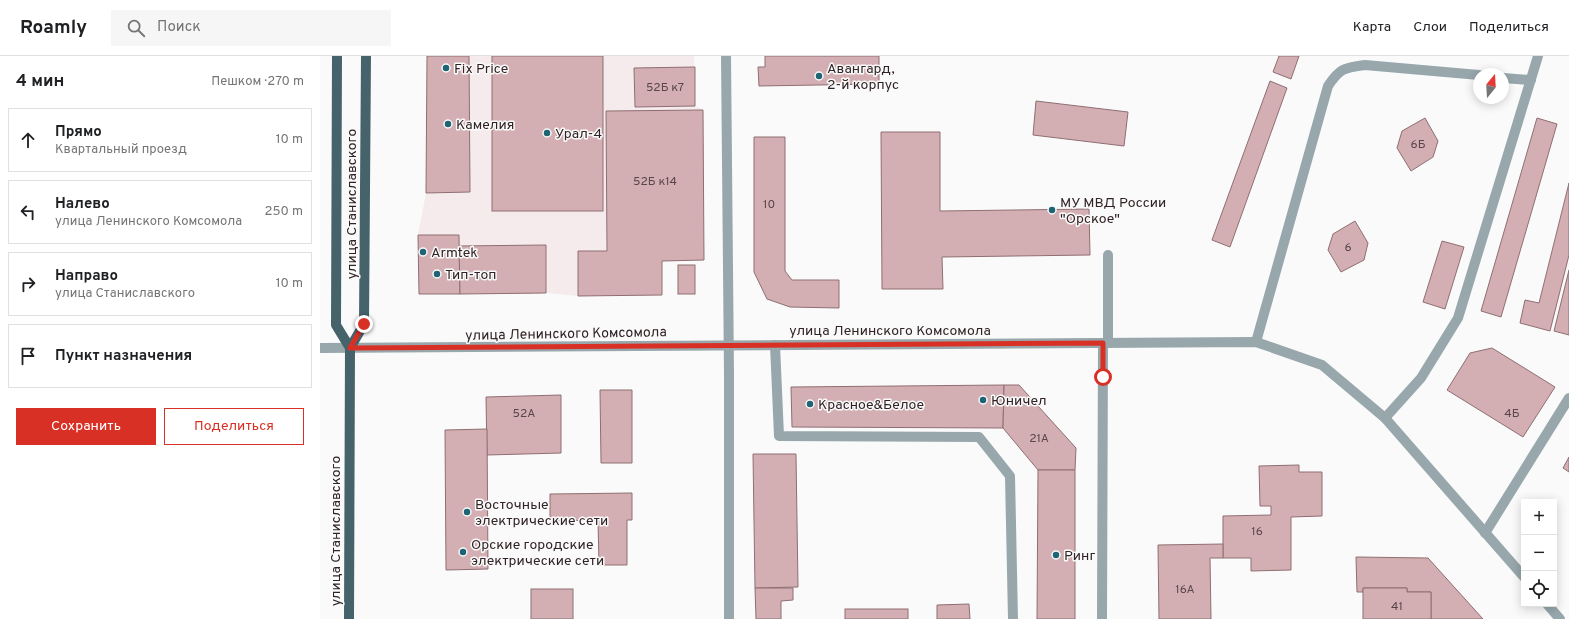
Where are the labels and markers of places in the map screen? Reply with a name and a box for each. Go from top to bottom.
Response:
place label: Fix Price [454,61,508,78]
place label: Авангард, 2-й корпус [827,61,899,94]
marker: Fix Price [441,63,451,73]
marker: Авангард, 2-й корпус [814,71,824,81]
place label: Камелия [456,117,514,134]
marker: Камелия [443,119,453,129]
place label: Урал-4 [555,126,602,143]
marker: Урал-4 [542,128,552,138]
place label: МУ МВД России "Орское" [1060,195,1166,228]
marker: МУ МВД России "Орское" [1047,205,1057,215]
place label: Armtek [431,245,478,262]
marker: Armtek [418,247,428,257]
place label: Тип-топ [445,267,496,284]
marker: Тип-топ [432,269,442,279]
place label: Юничел [991,393,1047,410]
marker: Юничел [978,395,988,405]
place label: Красное&Белое [818,397,924,414]
marker: Красное&Белое [805,399,815,409]
place label: Восточные электрические сети [475,497,608,530]
marker: Восточные электрические сети [462,507,472,517]
place label: Орские городские электрические сети [471,537,604,570]
marker: Орские городские электрические сети [458,547,468,557]
place label: Ринг [1064,548,1095,565]
marker: Ринг [1051,550,1061,560]

